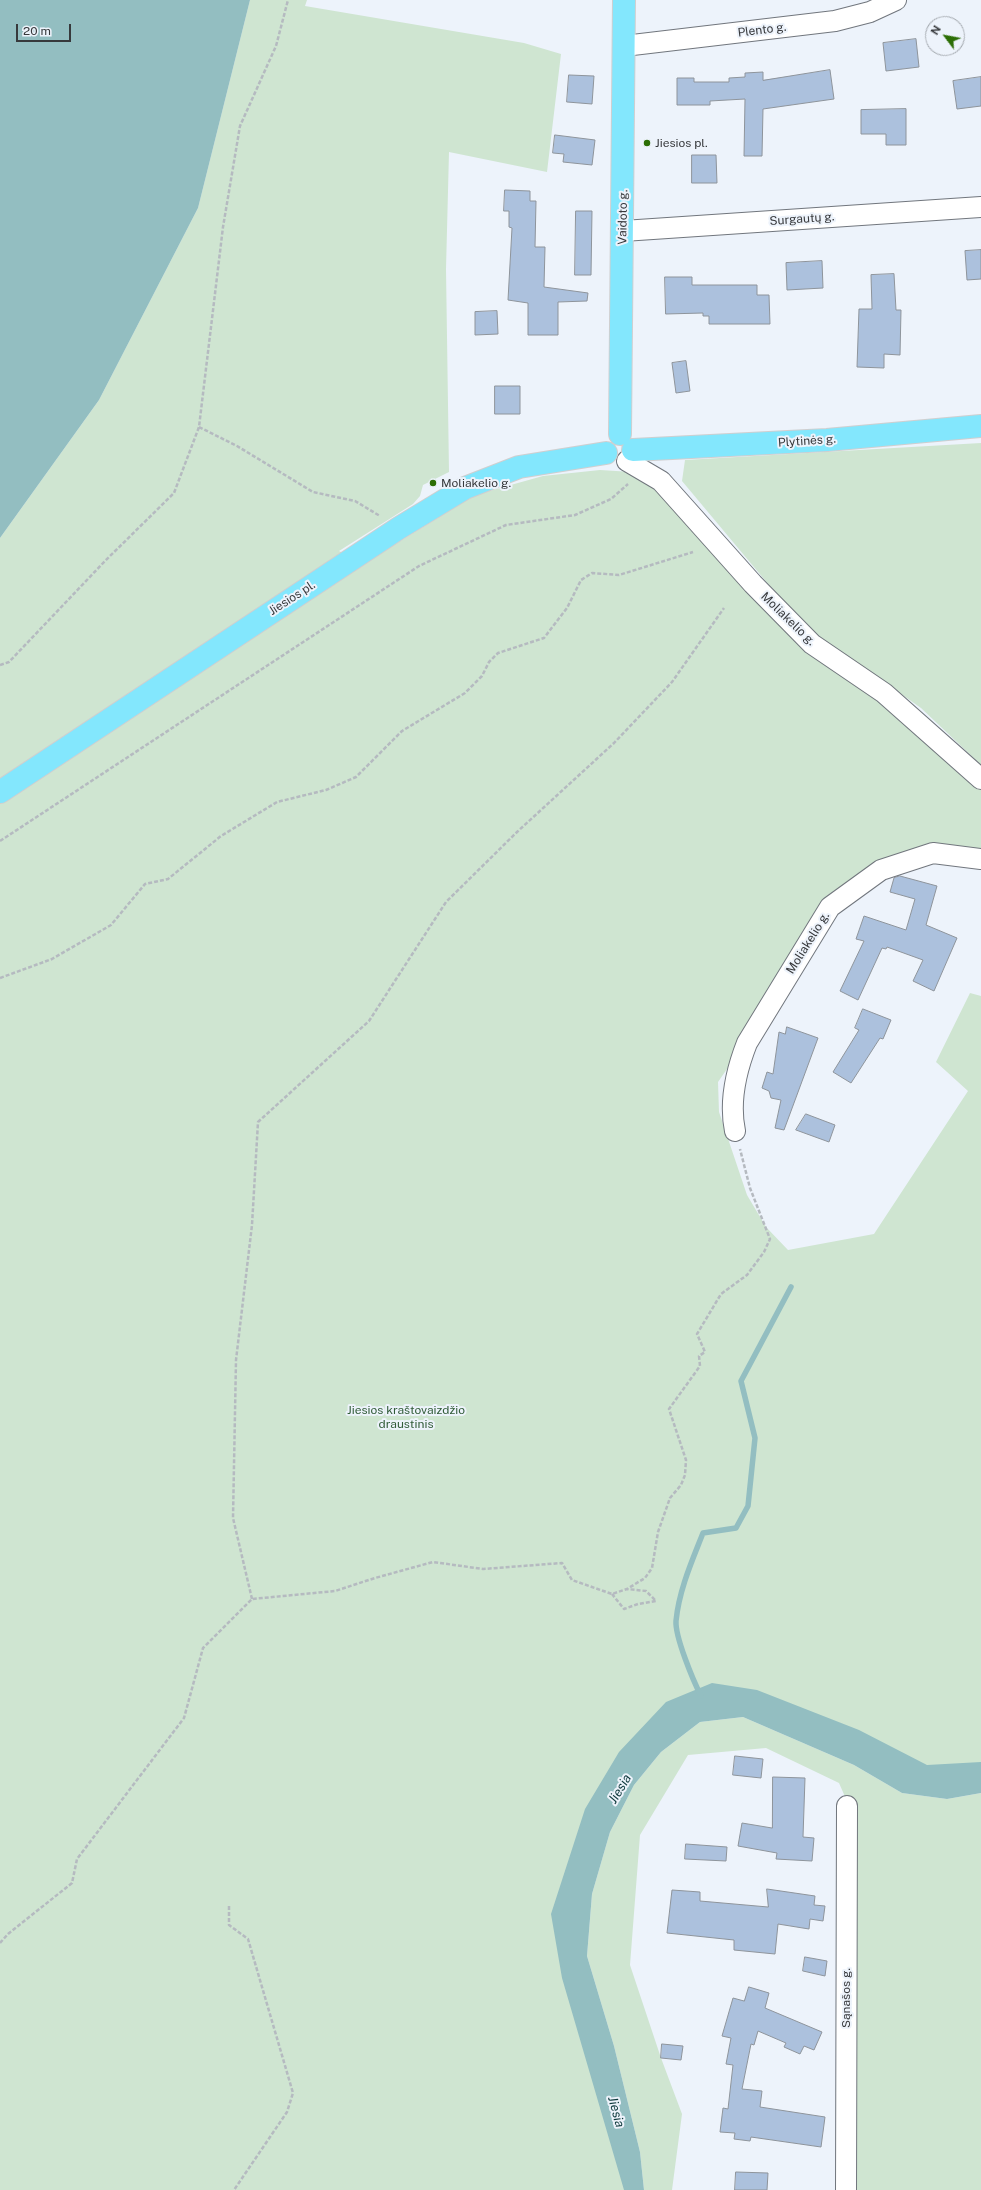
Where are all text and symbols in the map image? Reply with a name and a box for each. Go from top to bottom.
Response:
scale bar [18,16,73,42]
north arrow [925,16,965,56]
street label: Plento g. [737,20,787,40]
text: N [928,23,943,37]
text: 20 m [23,24,51,38]
place label: Jiesios pl. [655,136,708,150]
marker: Jiesios pl. [642,138,652,148]
street label: Vaidoto g. [615,189,631,245]
street label: Surgautų g. [769,210,835,228]
street label: Plytinės g. [778,432,836,450]
place label: Moliakelio g. [441,476,511,490]
marker: Moliakelio g. [428,478,438,488]
street label: Jiesios pl. [266,578,318,618]
street label: Moliakelio g. [758,589,818,649]
street label: Moliakelio g. [783,909,833,977]
park label: Jiesios kraštovaizdžio draustinis [347,1403,465,1431]
water label: Jiesia [605,1771,635,1807]
street label: Sąnašos g. [839,1968,853,2028]
water label: Jiesia [604,2095,628,2129]

